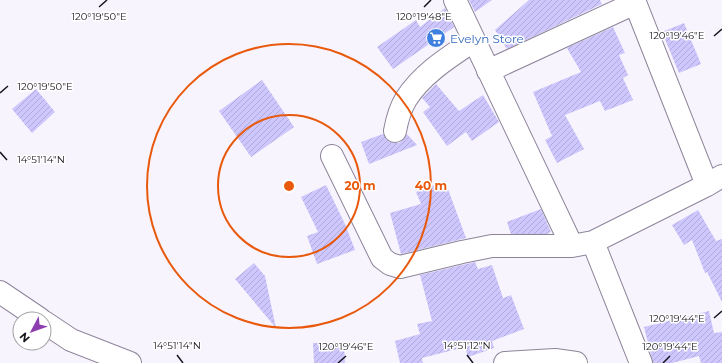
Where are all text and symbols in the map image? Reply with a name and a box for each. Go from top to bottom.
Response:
text: 120°19'50"E [71,10,127,23]
text: 120°19'48"E [396,10,452,23]
supermarket icon: Evelyn Store [425,27,447,49]
text: 120°19'46"E [650,29,705,42]
place label: Evelyn Store [450,31,524,46]
text: 120°19'50"E [17,80,73,93]
text: 14°51'14"N [17,153,65,166]
text: 20 m [344,178,376,193]
text: 40 m [415,178,447,193]
centre of rings [282,179,296,193]
north arrow [12,311,52,351]
text: 120°19'44"E [649,312,705,325]
text: N [16,330,33,346]
text: 14°51'14"N [153,339,201,352]
text: 14°51'12"N [443,339,491,352]
text: 120°19'46"E [319,340,374,353]
text: 120°19'44"E [642,340,698,353]

